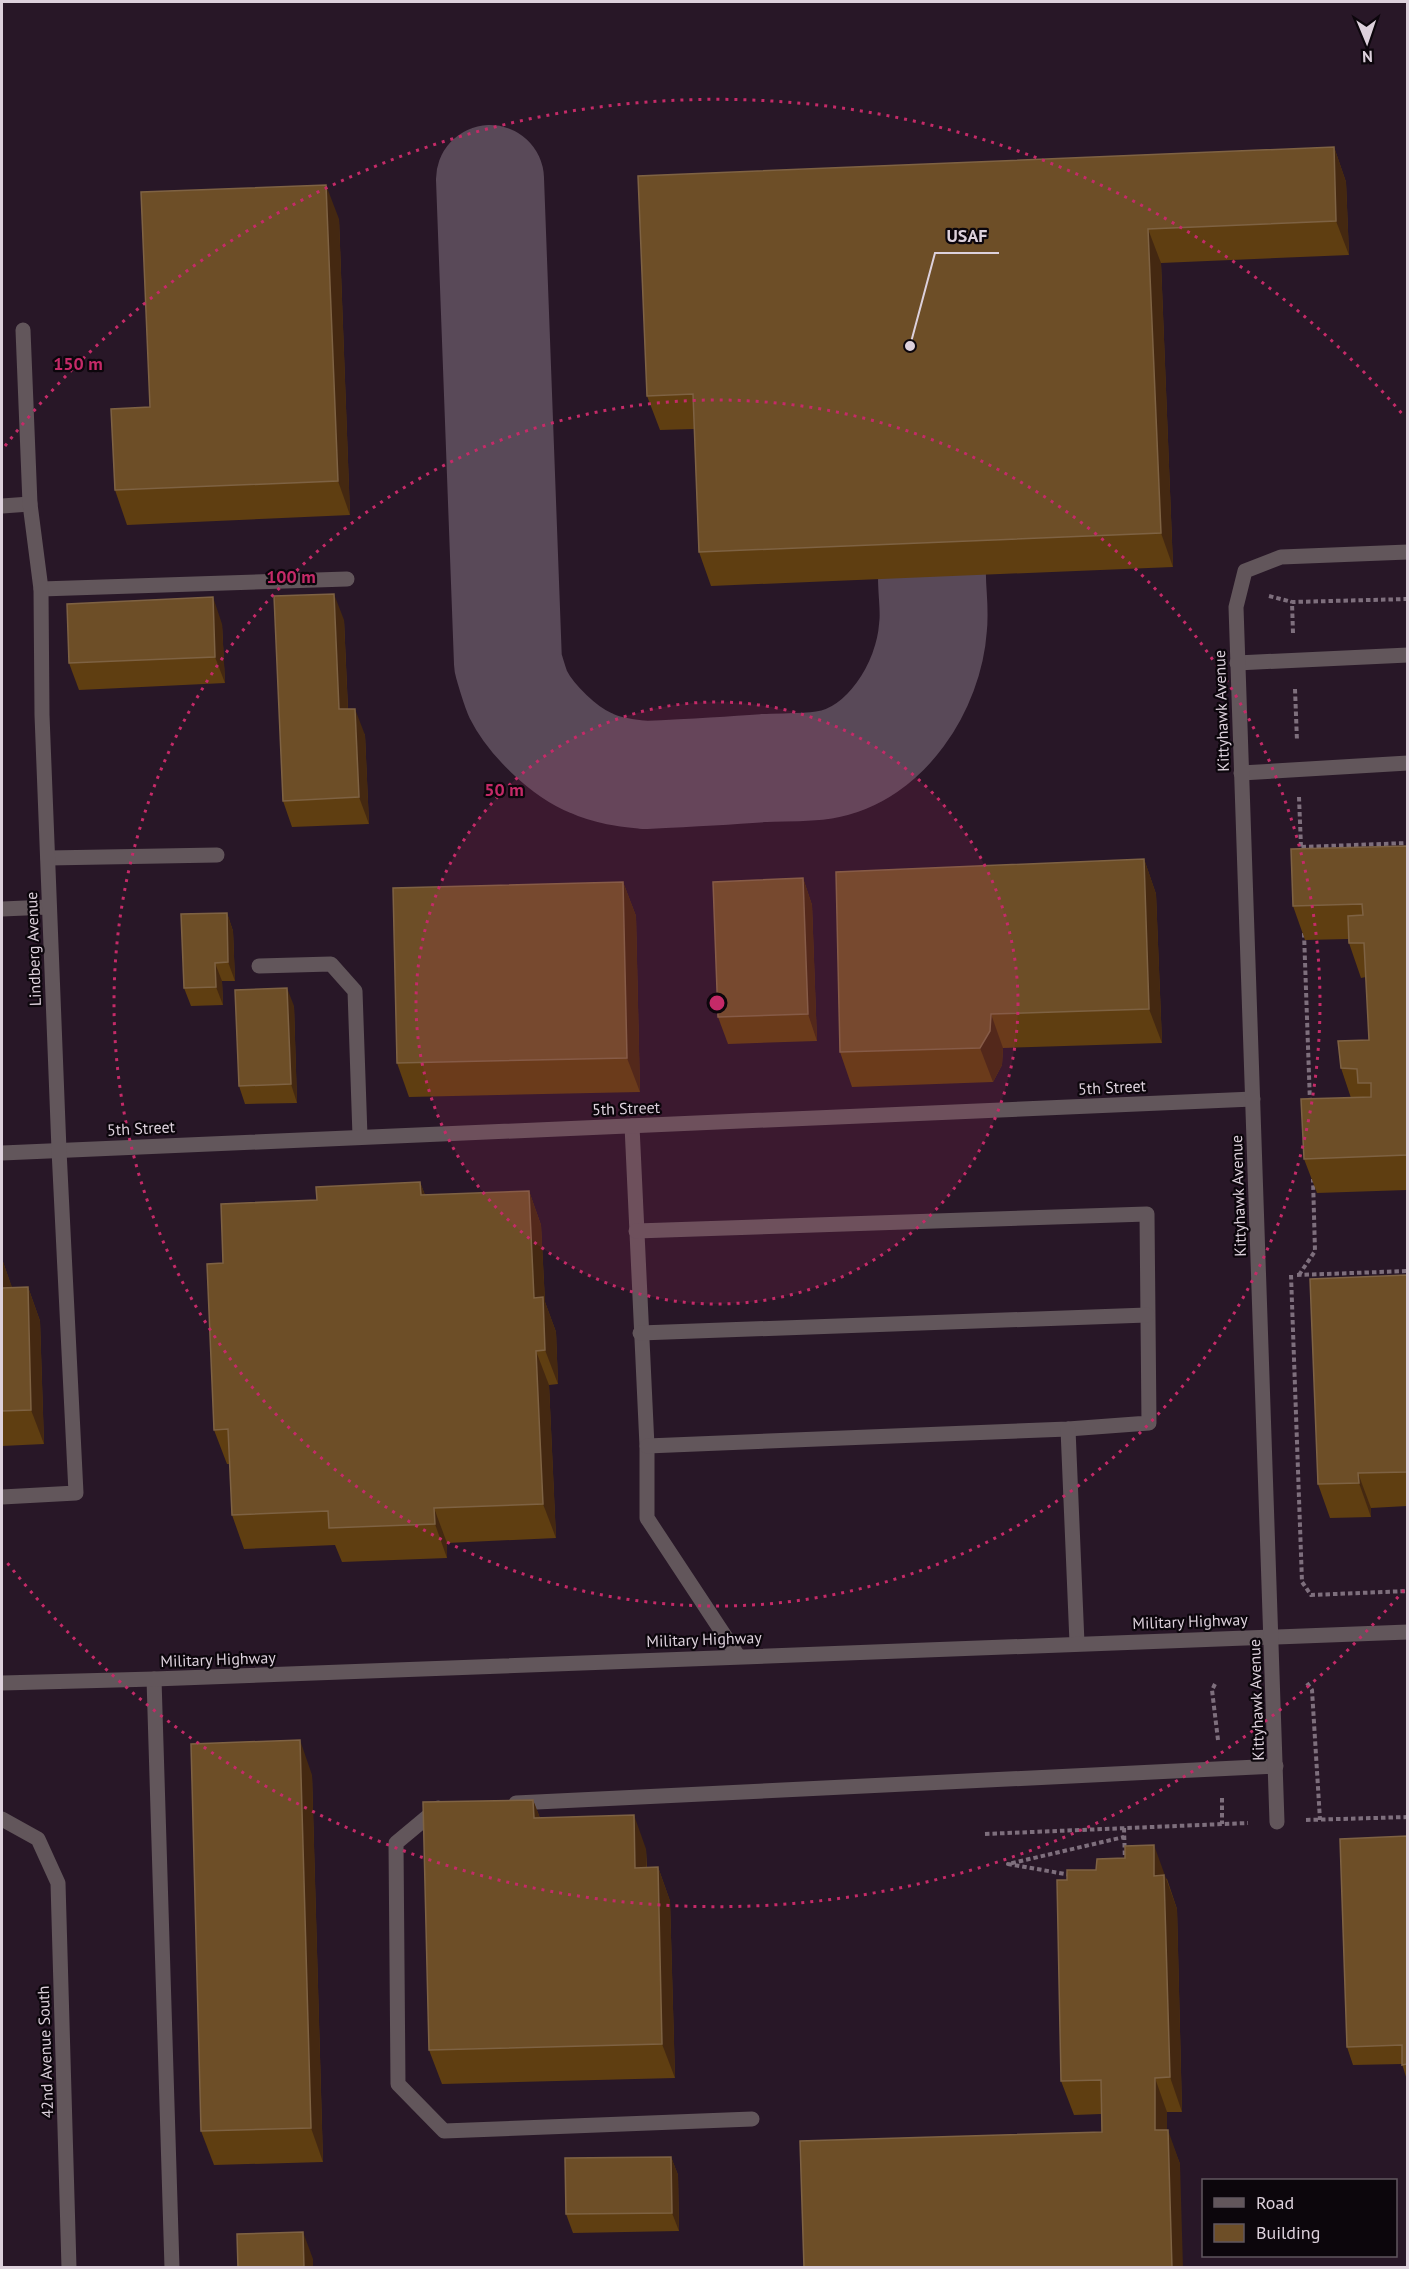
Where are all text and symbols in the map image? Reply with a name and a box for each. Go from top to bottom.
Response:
north arrow [1337,12,1397,72]
text: N [1362,47,1373,67]
callout: USAF [935,217,999,253]
text: USAF [947,224,987,247]
text: 150 m [53,352,103,375]
text: 100 m [266,565,316,588]
street label: Kittyhawk Avenue [1209,650,1233,772]
text: 50 m [484,778,524,801]
street label: Lindberg Avenue [21,891,45,1007]
centre of rings [707,993,727,1013]
street label: 5th Street [1077,1075,1147,1099]
street label: 5th Street [592,1097,661,1119]
street label: 5th Street [106,1116,176,1140]
street label: Kittyhawk Avenue [1226,1135,1250,1257]
street label: Military Highway [1132,1609,1249,1633]
street label: Military Highway [646,1627,763,1651]
street label: Kittyhawk Avenue [1244,1639,1268,1761]
street label: Military Highway [160,1647,277,1671]
street label: 42nd Avenue South [33,1985,57,2119]
legend [1202,2179,1397,2257]
text: Road [1256,2191,1294,2214]
text: Building [1256,2221,1320,2244]

